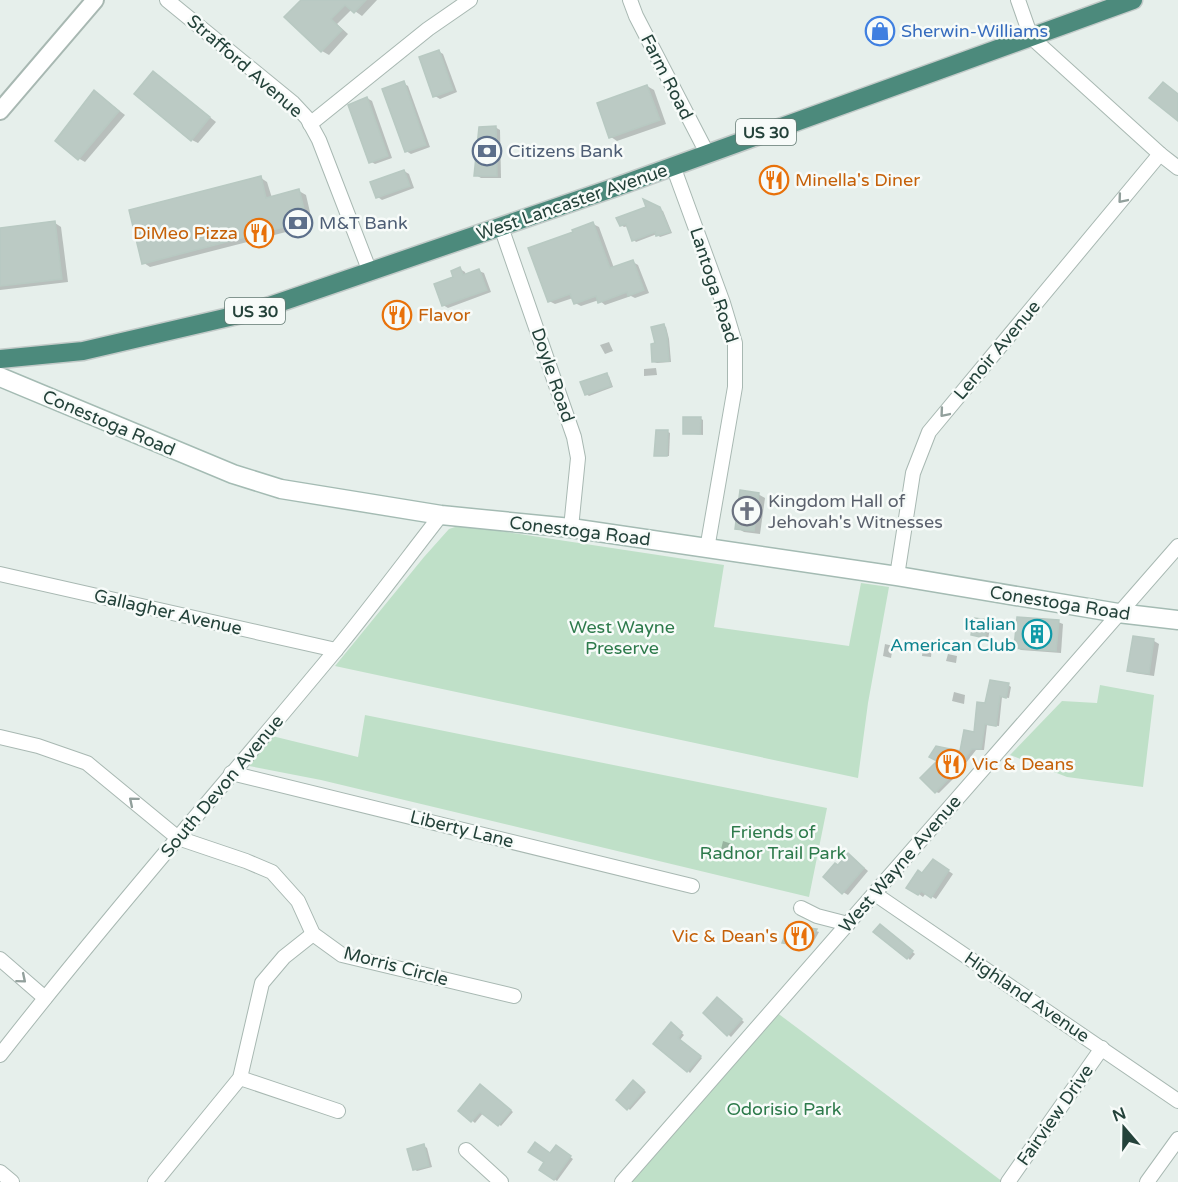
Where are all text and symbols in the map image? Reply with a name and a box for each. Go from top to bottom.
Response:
street label: Strafford Avenue [183,10,307,122]
shop icon: Sherwin-Williams [864,15,896,47]
place label: Sherwin-Williams [901,20,1048,42]
street label: Farm Road [636,31,698,123]
road number: US 30 [736,119,796,145]
bank icon: Citizens Bank [471,135,503,167]
place label: Citizens Bank [508,140,623,162]
street label: West Lancaster Avenue [474,159,670,245]
restaurant icon: Minella's Diner [758,164,790,196]
place label: Minella's Diner [795,169,920,191]
one-way arrow [1119,192,1130,203]
bank icon: M&T Bank [282,207,314,239]
place label: M&T Bank [319,212,408,234]
restaurant icon: DiMeo Pizza [243,217,275,249]
place label: DiMeo Pizza [133,222,238,244]
street label: Lantoga Road [685,224,743,346]
street label: Lenoir Avenue [949,296,1045,404]
road number: US 30 [225,298,285,324]
restaurant icon: Flavor [381,299,413,331]
place label: Flavor [418,304,471,326]
street label: Doyle Road [527,325,579,425]
street label: Conestoga Road [39,385,179,461]
one-way arrow [940,407,951,418]
place label: Kingdom Hall of Jehovah's Witnesses [768,490,943,533]
church icon: Kingdom Hall of Jehovah's Witnesses [731,495,763,527]
street label: Conestoga Road [508,511,652,551]
street label: Conestoga Road [988,581,1132,625]
street label: Gallagher Avenue [92,584,244,640]
place label: Italian American Club [890,613,1016,656]
park label: West Wayne Preserve [569,616,675,659]
building icon: Italian American Club [1021,618,1053,650]
street label: South Devon Avenue [156,710,288,862]
restaurant icon: Vic & Deans [935,748,967,780]
place label: Vic & Deans [972,753,1074,775]
street label: West Wayne Avenue [834,791,966,937]
one-way arrow [129,797,140,808]
street label: Liberty Lane [408,805,516,853]
park label: Friends of Radnor Trail Park [700,821,847,864]
restaurant icon: Vic & Dean's [783,920,815,952]
place label: Vic & Dean's [672,925,778,947]
street label: Morris Circle [341,941,451,991]
street label: Highland Avenue [960,947,1094,1047]
one-way arrow [15,971,26,982]
street label: Fairview Drive [1012,1060,1098,1170]
park label: Odorisio Park [726,1098,842,1120]
north arrow [1094,1098,1154,1158]
text: N [1110,1103,1129,1126]

